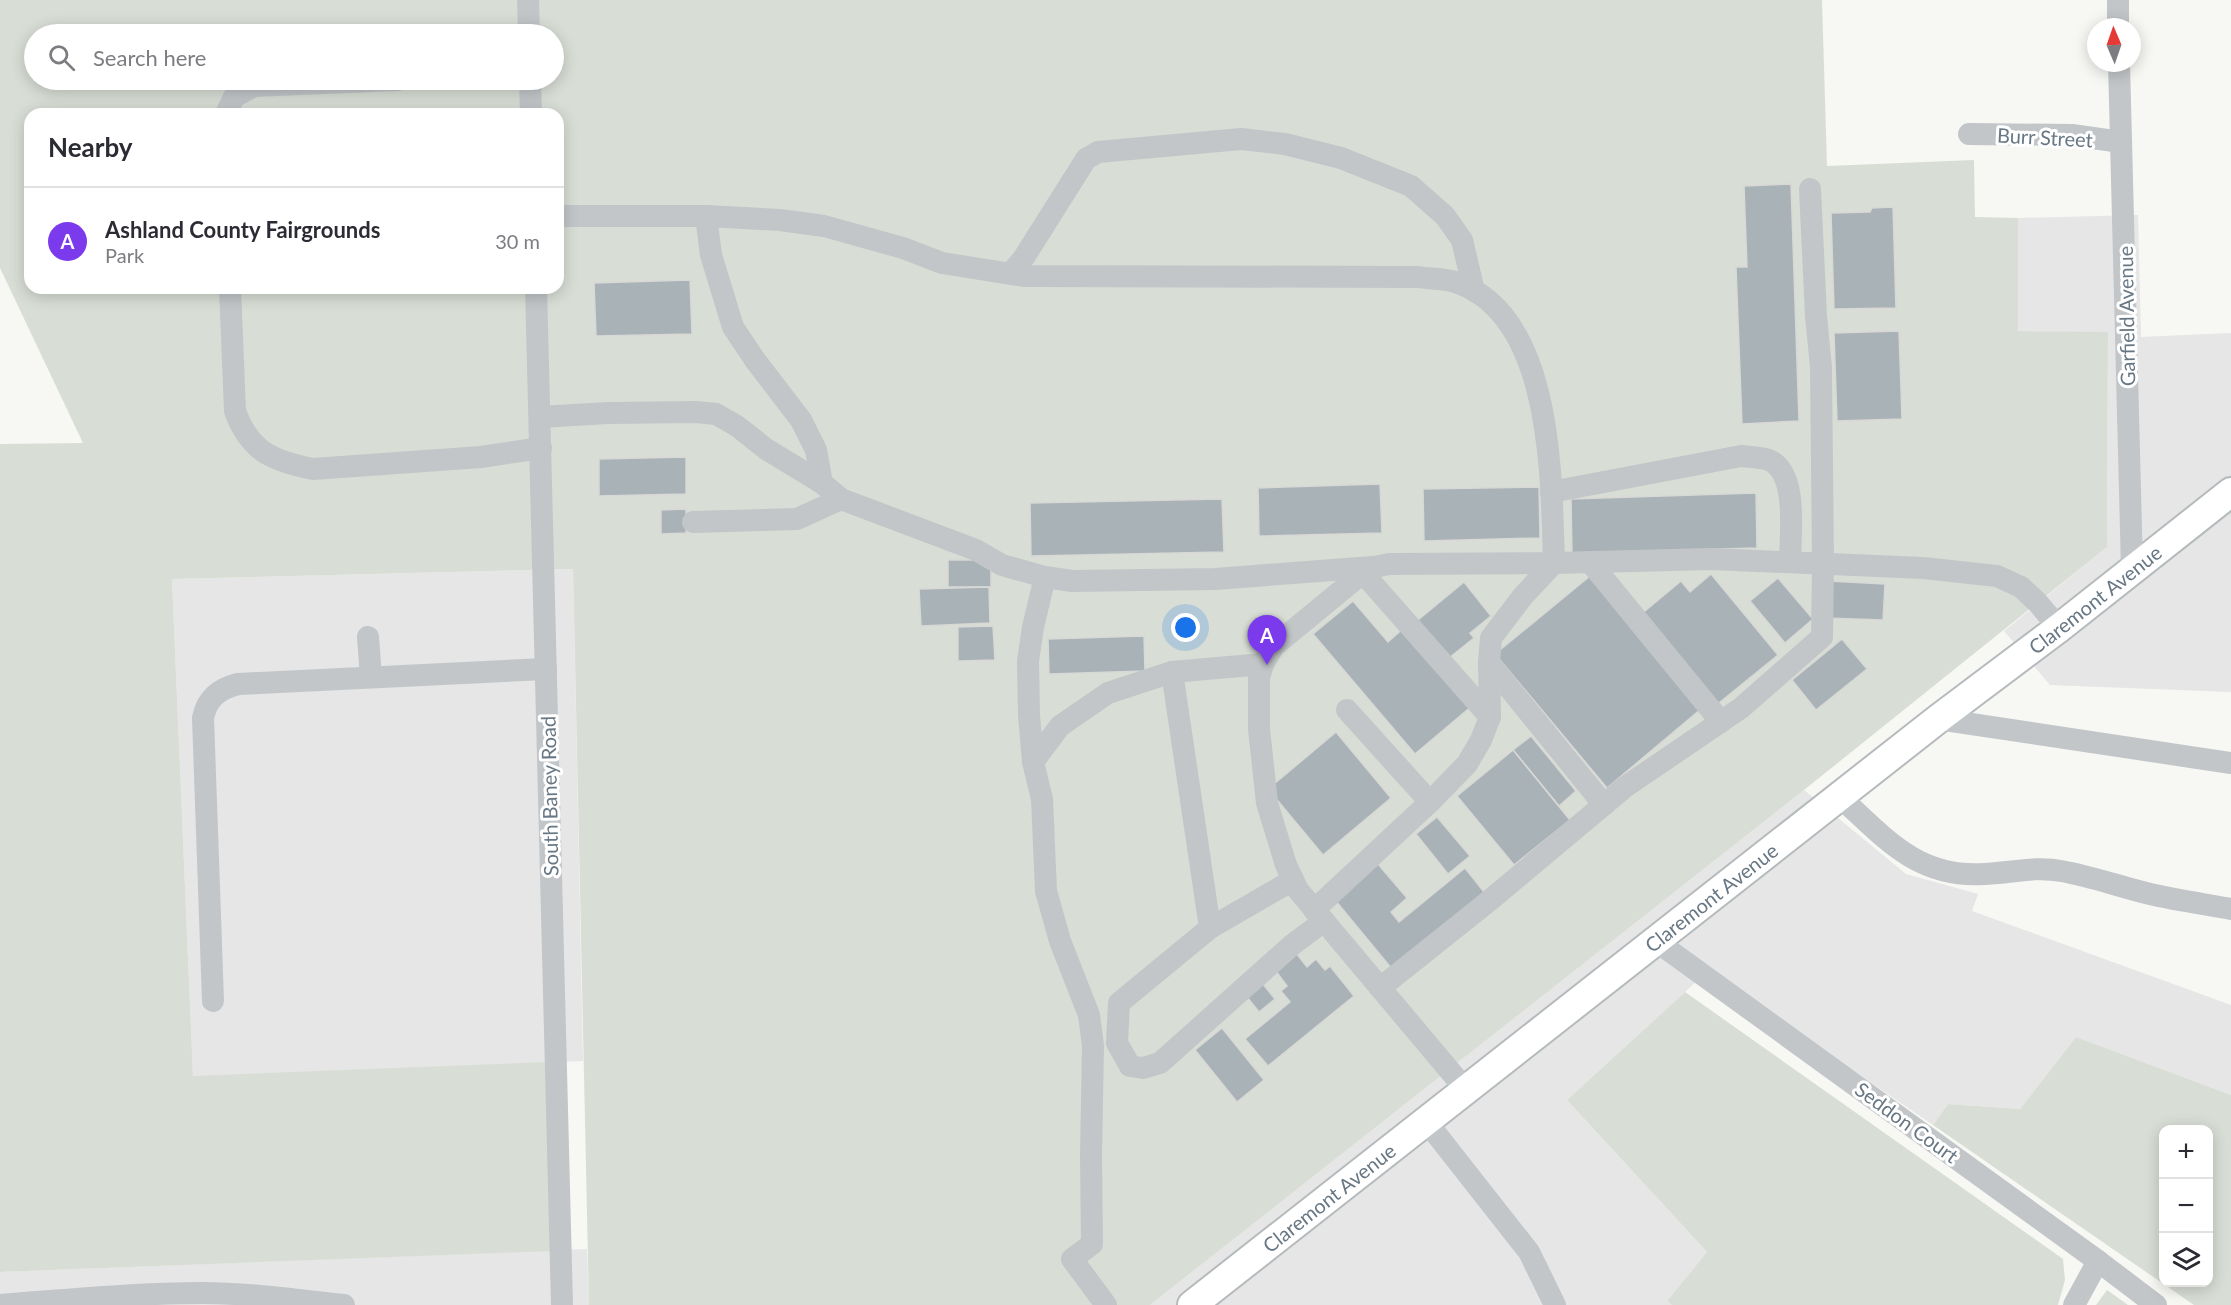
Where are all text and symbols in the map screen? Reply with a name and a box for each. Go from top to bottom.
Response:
north arrow [2087,18,2141,72]
search box [24,24,564,90]
icon: search [45,41,78,74]
text: Search here [93,44,206,71]
street label: Burr Street [1997,123,2093,151]
text: Nearby [48,131,133,163]
text: Ashland County Fairgrounds [105,216,380,243]
text: A [61,229,74,253]
text: 30 m [495,229,540,253]
text: Park [105,243,144,267]
street label: Garfield Avenue [2113,246,2139,386]
street label: Claremont Avenue [2024,540,2166,659]
your location [1171,613,1200,642]
pin: A [1248,616,1286,665]
street label: South Baney Road [536,716,562,876]
street label: Claremont Avenue [1640,838,1782,957]
street label: Seddon Court [1851,1077,1963,1167]
map controls [2159,1125,2213,1287]
button: + [2159,1125,2213,1179]
street label: Claremont Avenue [1258,1138,1400,1257]
button: − [2159,1179,2213,1233]
button: layers [2159,1233,2213,1287]

